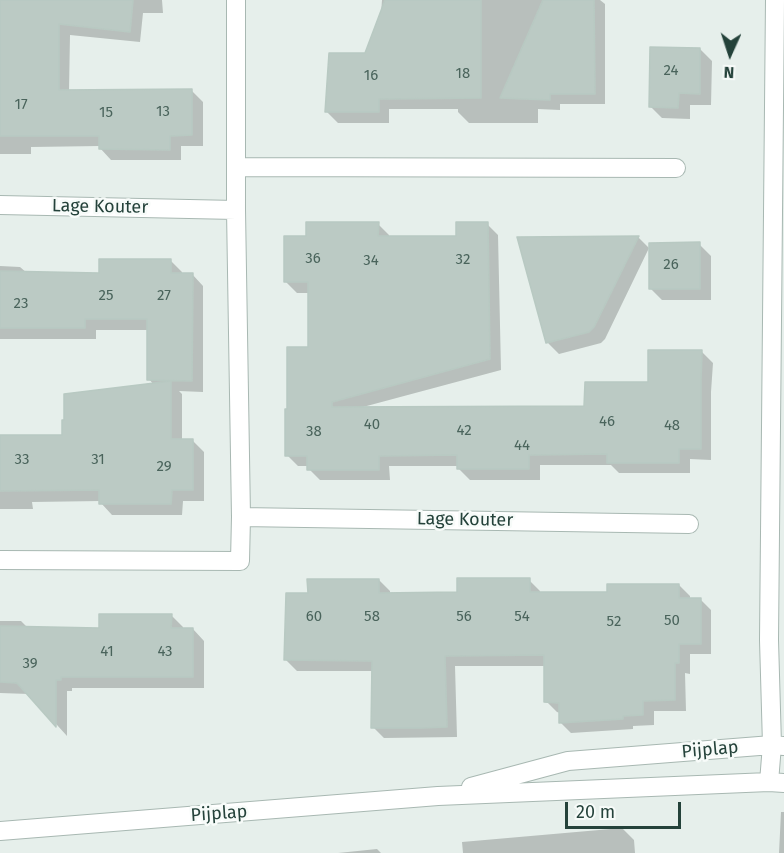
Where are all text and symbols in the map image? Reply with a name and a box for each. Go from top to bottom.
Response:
north arrow [700,24,760,84]
house number: 24 [664,62,678,80]
text: N [723,63,735,82]
house number: 18 [456,65,470,83]
house number: 16 [364,67,378,85]
house number: 17 [14,96,28,114]
house number: 13 [156,103,170,121]
house number: 15 [99,104,113,122]
street label: Lage Kouter [52,195,148,219]
house number: 36 [305,250,321,268]
house number: 32 [456,251,470,269]
house number: 34 [363,252,379,270]
house number: 26 [663,256,679,274]
house number: 25 [99,287,113,305]
house number: 27 [157,287,171,305]
house number: 23 [14,295,28,313]
house number: 46 [599,413,615,431]
house number: 40 [364,416,380,434]
house number: 48 [664,417,680,435]
house number: 42 [456,422,472,440]
house number: 38 [306,423,322,441]
house number: 44 [514,437,530,455]
house number: 33 [15,451,29,469]
house number: 31 [91,451,105,469]
house number: 29 [156,458,172,476]
street label: Lage Kouter [417,508,513,532]
house number: 60 [306,608,322,626]
house number: 58 [364,608,380,626]
house number: 56 [456,608,472,626]
house number: 54 [514,608,530,626]
house number: 50 [664,612,680,630]
house number: 52 [607,613,621,631]
house number: 41 [100,643,114,661]
house number: 43 [157,643,173,661]
house number: 39 [22,655,38,673]
street label: Pijplap [681,737,739,763]
scale bar [568,790,684,828]
street label: Pijplap [190,801,248,827]
text: 20 m [576,801,615,823]

